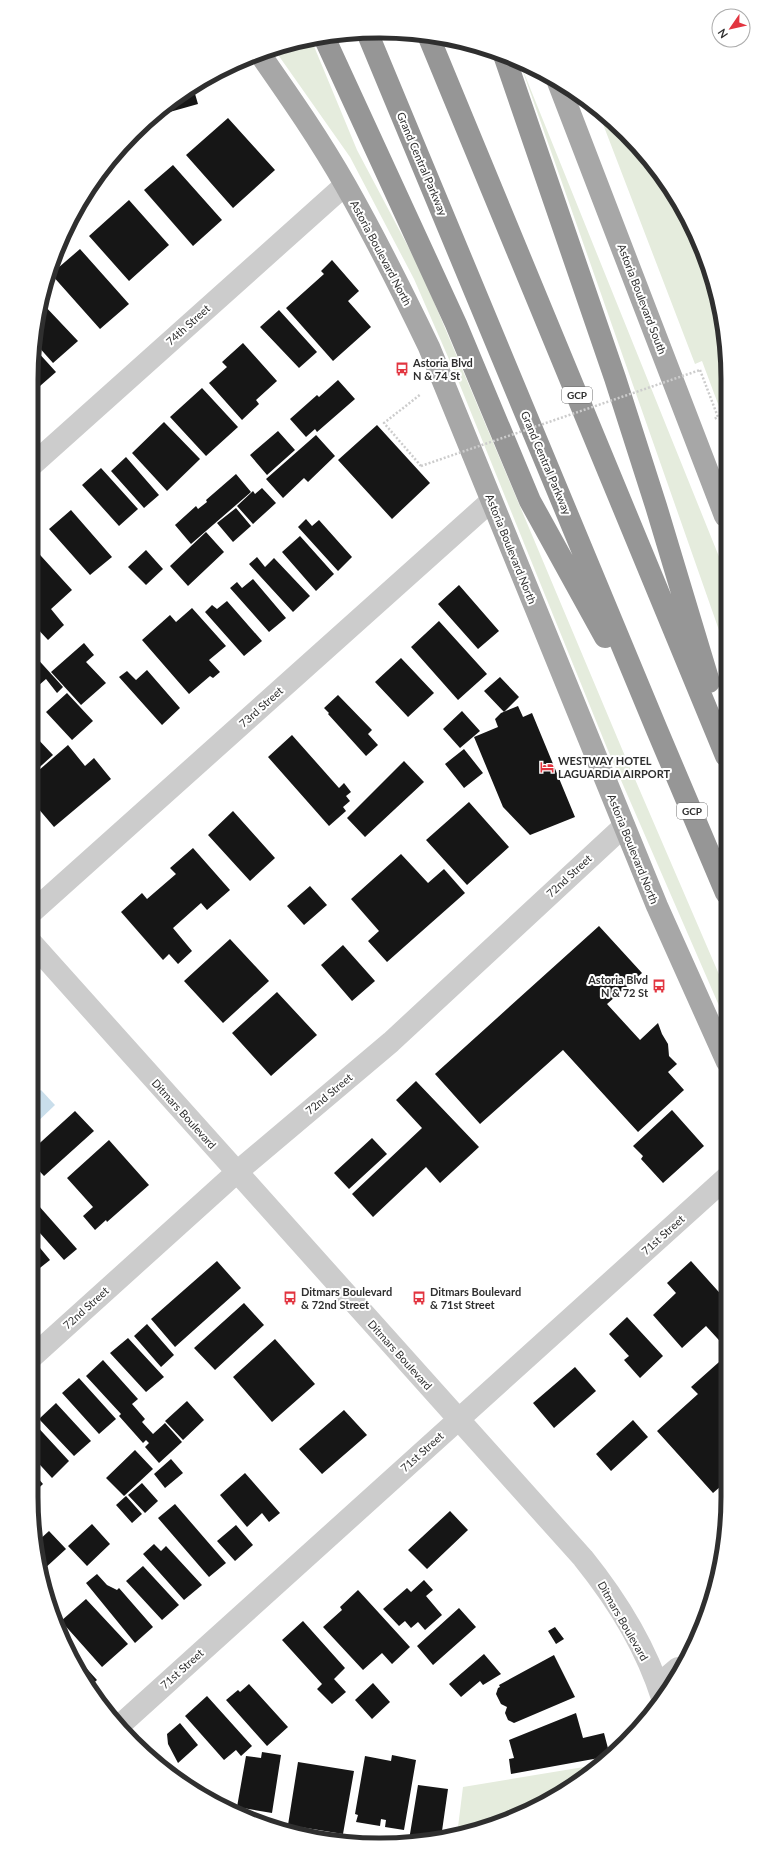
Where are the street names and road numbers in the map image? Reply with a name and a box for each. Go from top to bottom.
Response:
street label: Grand Central Parkway [395,110,450,218]
street label: Astoria Boulevard North [348,198,415,308]
street label: Astoria Boulevard South [615,242,670,356]
street label: 74th Street [163,301,212,348]
road number: GCP [562,387,592,403]
street label: Grand Central Parkway [519,409,574,517]
street label: Astoria Boulevard North [483,492,539,606]
street label: 73rd Street [236,684,285,730]
street label: Astoria Boulevard North [605,792,661,906]
road number: GCP [677,803,707,819]
street label: 72nd Street [543,851,594,900]
street label: 72nd Street [303,1070,355,1117]
street label: Ditmars Boulevard [150,1076,219,1151]
street label: 71st Street [639,1212,687,1257]
street label: 72nd Street [60,1284,111,1331]
street label: Ditmars Boulevard [366,1317,435,1392]
street label: 71st Street [398,1429,446,1474]
street label: Ditmars Boulevard [595,1579,651,1663]
street label: 71st Street [158,1646,206,1691]

